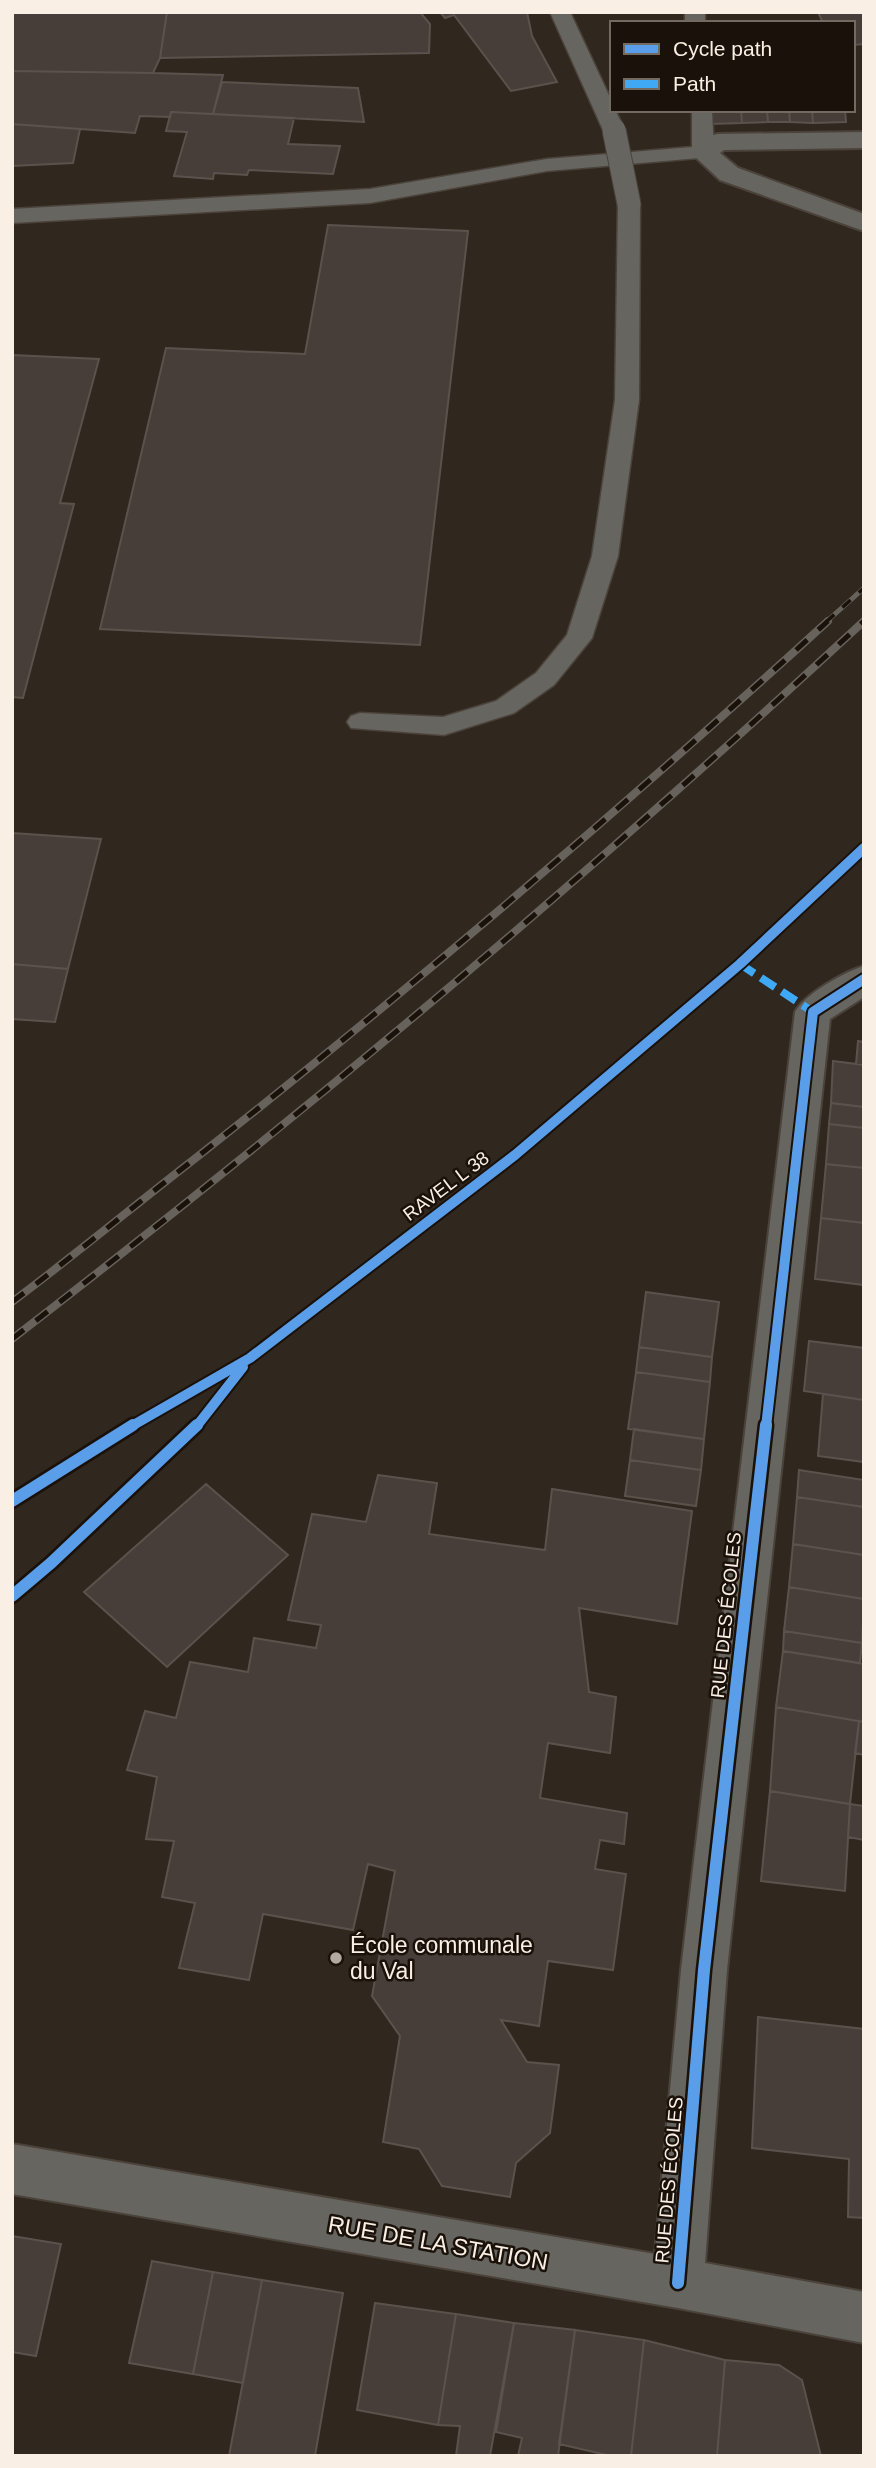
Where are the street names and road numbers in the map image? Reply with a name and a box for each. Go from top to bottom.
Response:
street label: RAVEL L 38 [399,1147,493,1225]
street label: RUE DES ÉCOLES [707,1531,745,1699]
street label: RUE DES ÉCOLES [651,2096,687,2264]
street label: RUE DE LA STATION [326,2211,550,2275]

